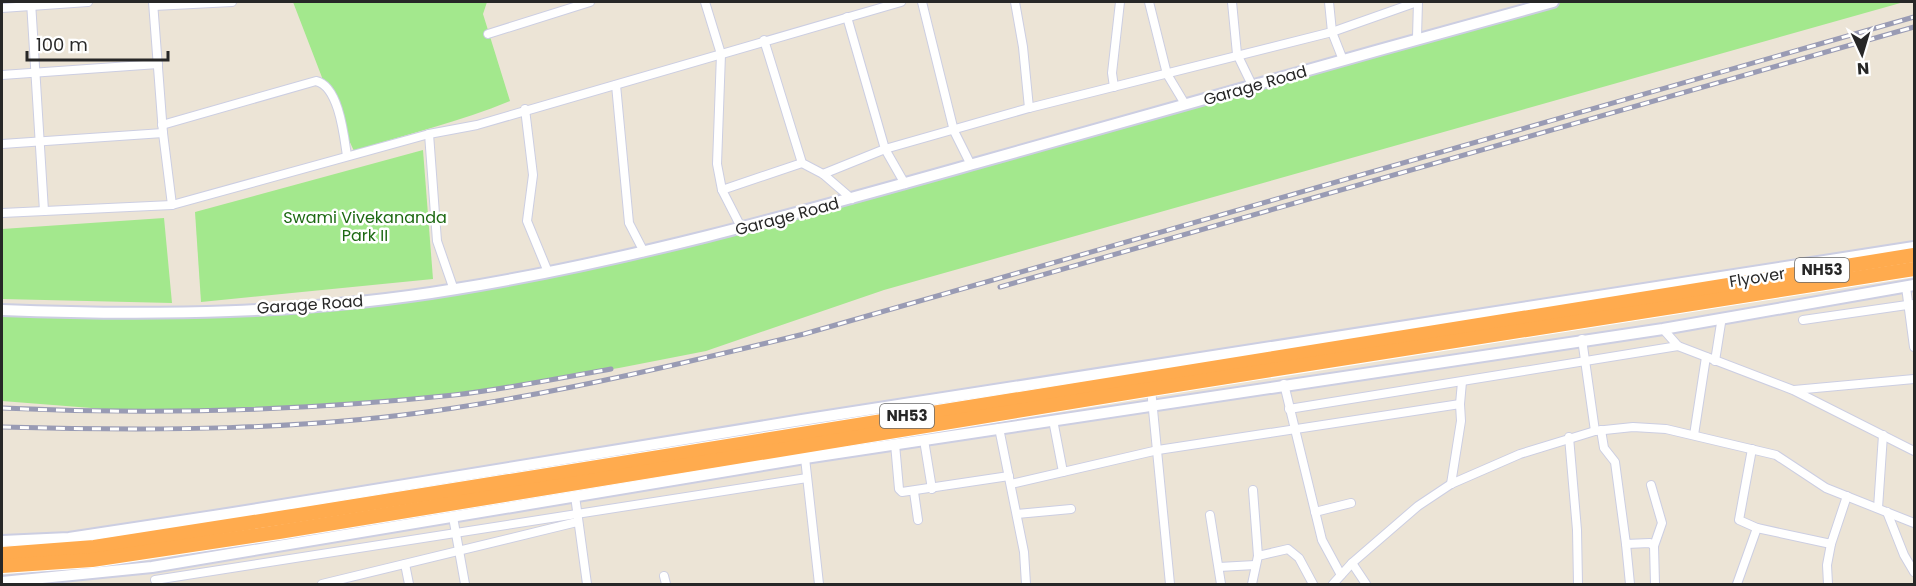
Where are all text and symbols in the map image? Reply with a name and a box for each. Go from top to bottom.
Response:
scale bar [27,24,168,62]
north arrow [1832,24,1892,84]
text: 100 m [36,32,88,57]
text: N [1856,57,1870,80]
street label: Garage Road [1201,60,1310,111]
street label: Garage Road [733,192,842,241]
park label: Swami Vivekananda Park II [283,206,447,247]
road number: NH53 [1795,258,1849,282]
street label: Flyover [1728,262,1787,293]
street label: Garage Road [256,289,364,320]
road number: NH53 [880,404,934,428]

